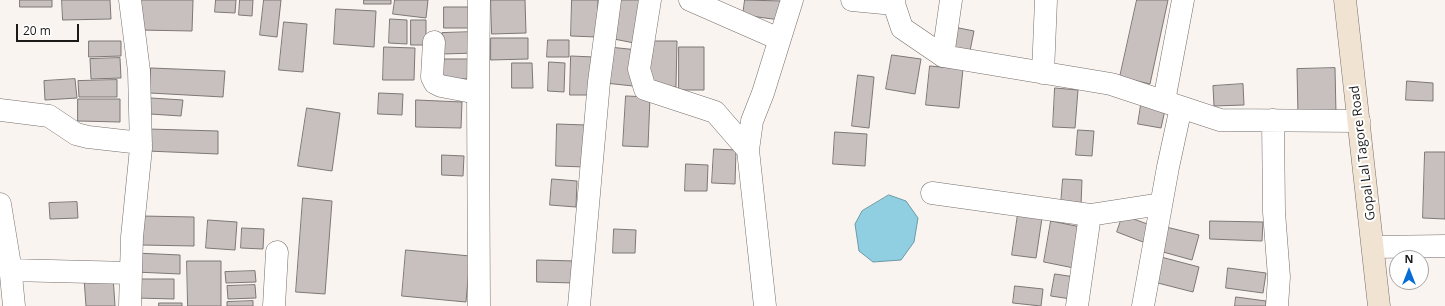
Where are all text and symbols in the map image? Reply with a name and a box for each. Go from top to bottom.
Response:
scale bar [18,16,81,42]
text: 20 m [23,22,51,39]
street label: Gopal Lal Tagore Road [1347,85,1379,221]
north arrow [1389,250,1429,290]
text: N [1405,251,1413,266]

